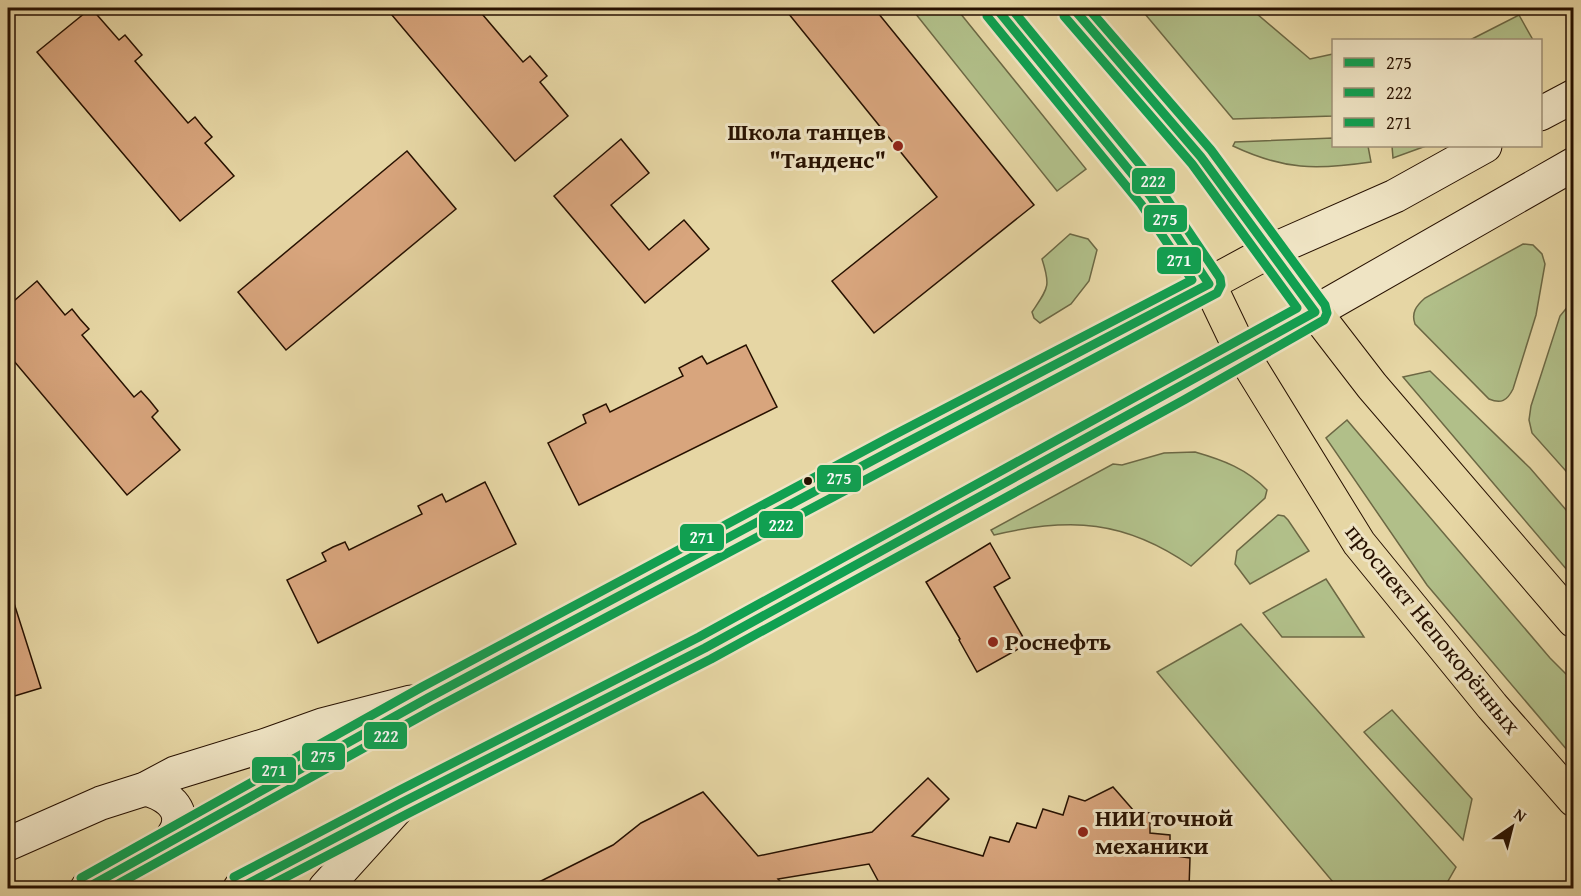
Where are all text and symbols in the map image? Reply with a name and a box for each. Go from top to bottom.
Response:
legend [1332,39,1542,147]
text: 275 [1386,49,1412,76]
text: 222 [1386,79,1412,106]
text: 271 [1386,109,1412,136]
place label: Школа танцев "Танденс" [727,114,886,177]
marker: Школа танцев "Танденс" [891,139,905,153]
line badge: 222 [1131,167,1176,195]
text: 222 [1141,169,1165,193]
line badge: 275 [1143,204,1188,233]
text: 275 [1153,207,1177,231]
line badge: 271 [1156,246,1202,275]
text: 271 [1167,248,1191,272]
line badge: 275 [816,464,862,493]
text: 275 [827,466,851,490]
unlabelled marker [802,475,814,487]
line badge: 222 [758,510,804,539]
text: 222 [769,513,793,537]
street label: проспект Непокорённых [1337,516,1530,742]
line badge: 271 [679,523,725,552]
text: 271 [690,525,714,549]
place label: Роснефть [1005,624,1111,659]
marker: Роснефть [986,635,1000,649]
line badge: 222 [363,721,408,750]
text: 222 [374,724,398,748]
line badge: 275 [301,742,346,771]
text: 275 [311,744,335,768]
line badge: 271 [251,756,297,784]
text: 271 [262,758,286,782]
north arrow [1482,797,1542,857]
place label: НИИ точной механики [1095,800,1233,863]
text: N [1509,802,1532,828]
marker: НИИ точной механики [1076,825,1090,839]

